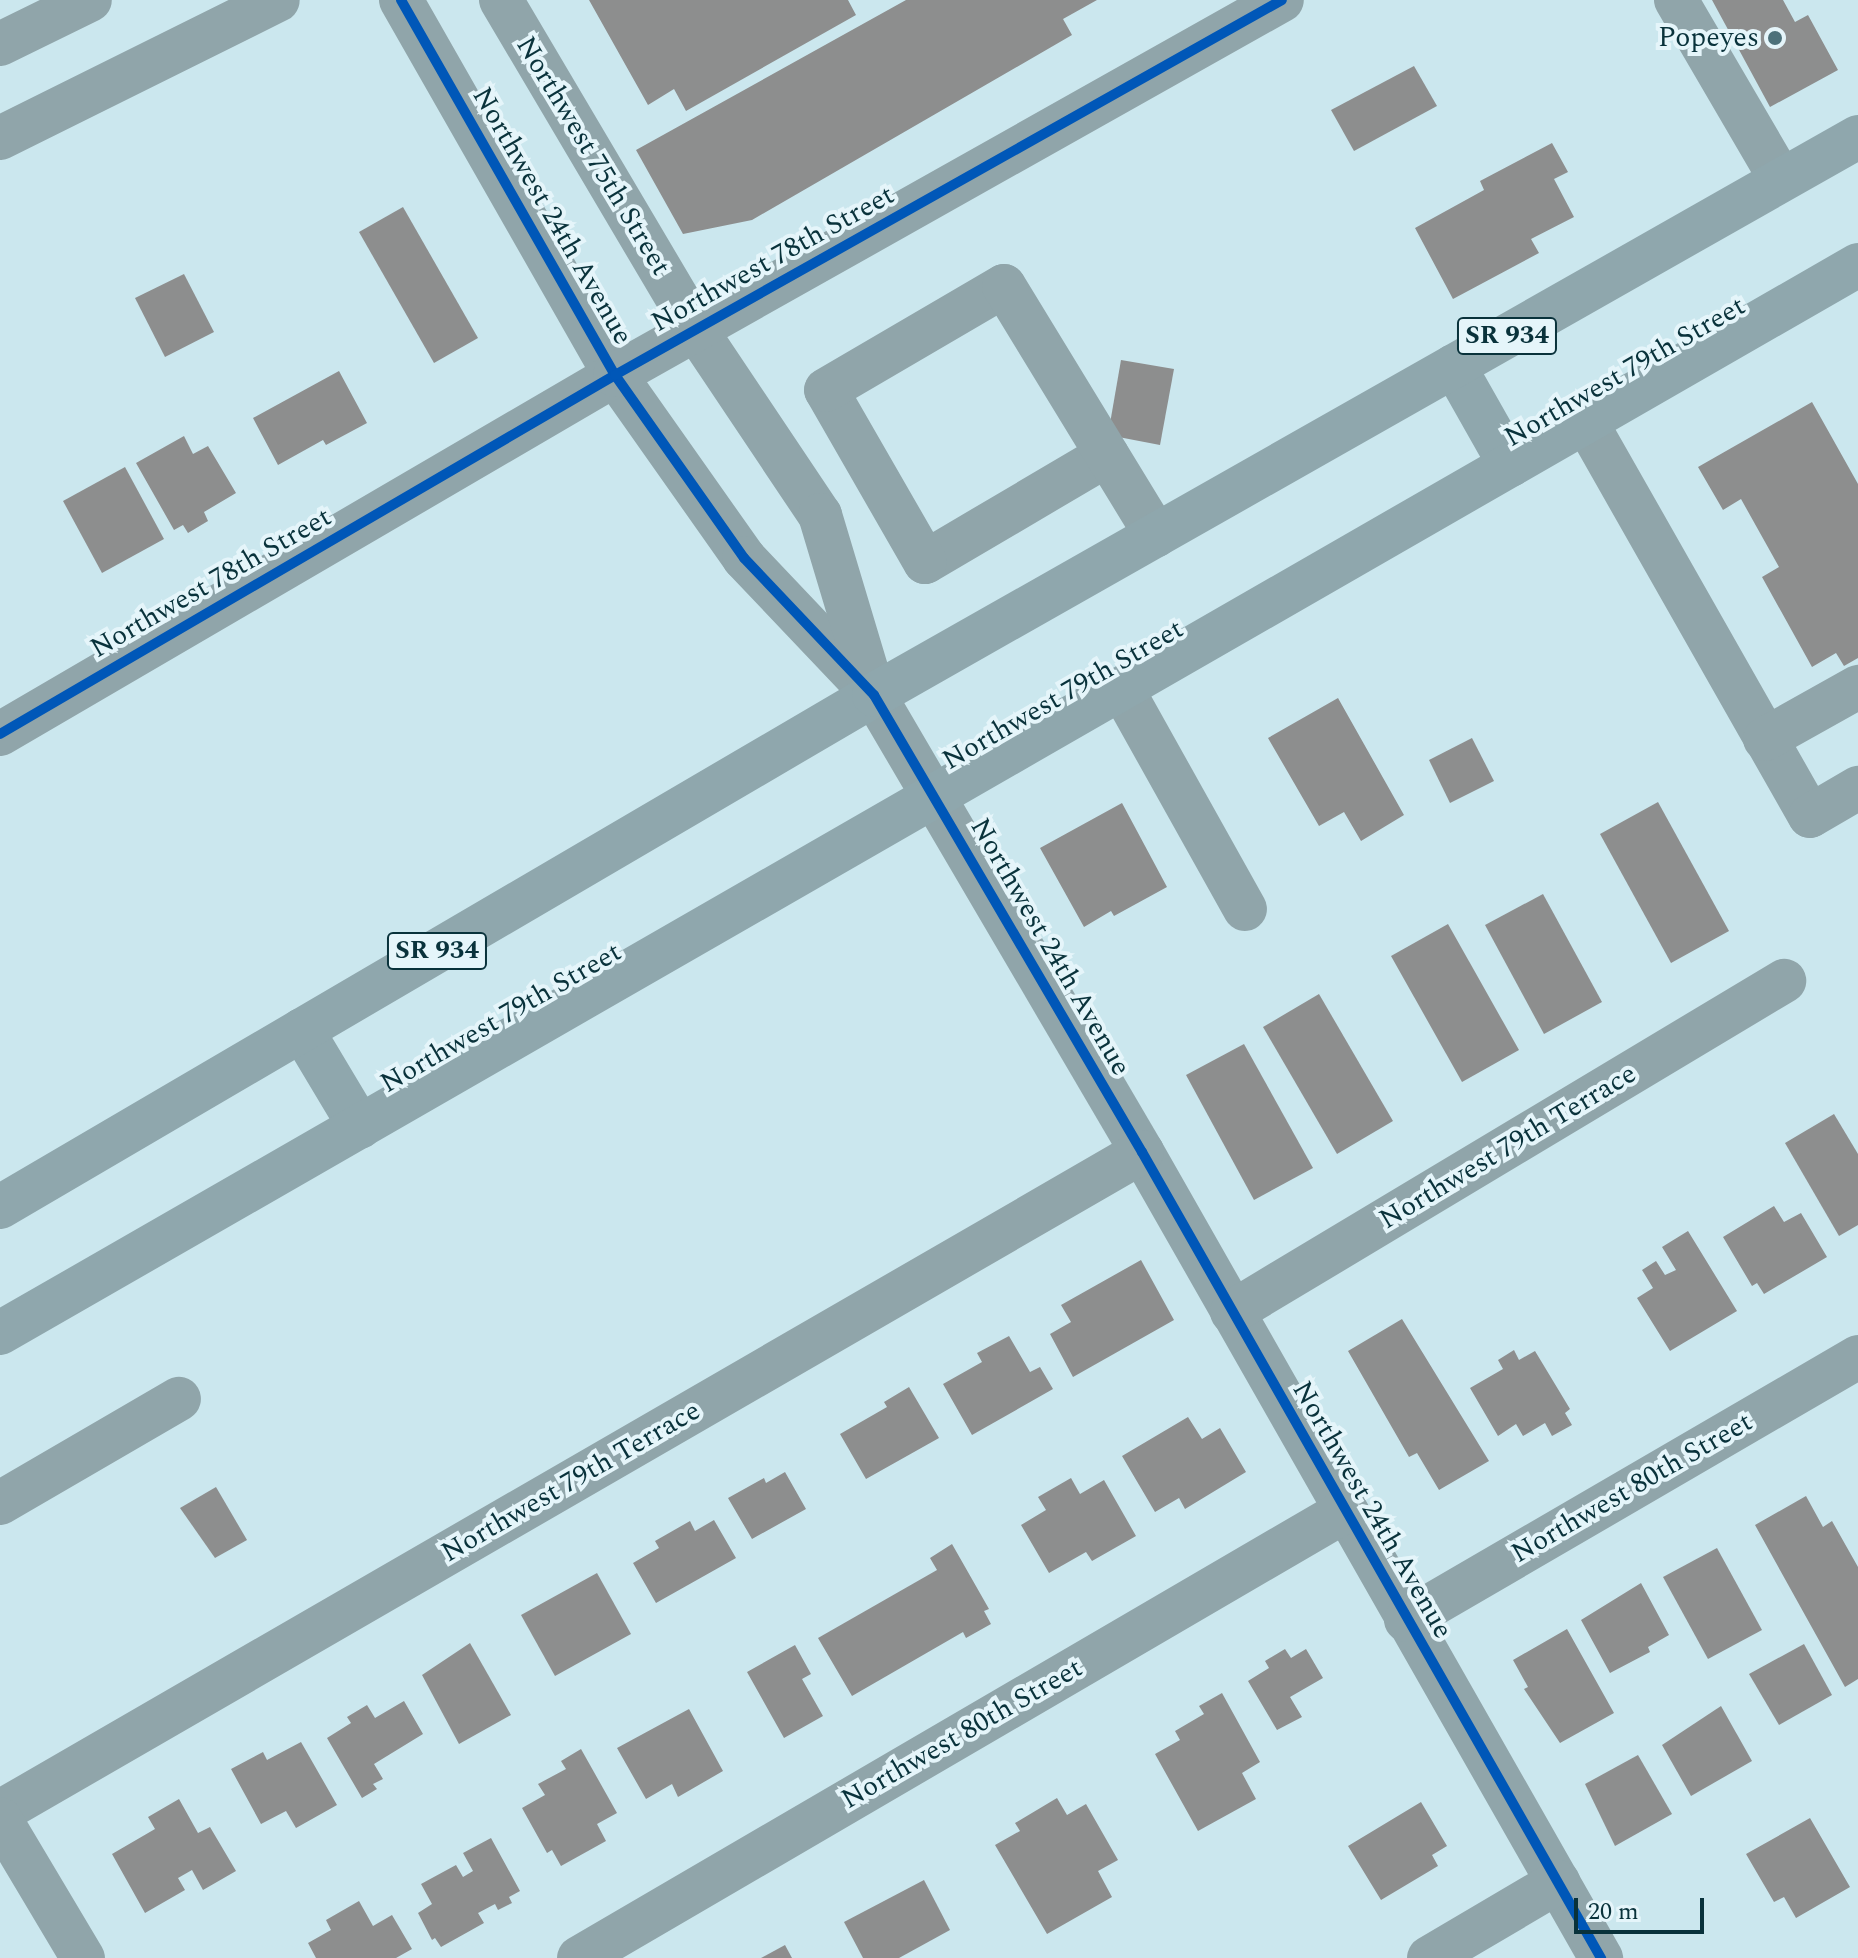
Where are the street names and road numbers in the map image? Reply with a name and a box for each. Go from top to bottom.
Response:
street label: Northwest 75th Street [508,31,678,281]
street label: Northwest 24th Avenue [465,81,639,351]
street label: Northwest 78th Street [646,178,900,340]
street label: Northwest 79th Street [1499,289,1751,455]
road number: SR 934 [1455,314,1559,358]
street label: Northwest 78th Street [85,500,337,666]
street label: Northwest 79th Street [937,612,1189,778]
street label: Northwest 24th Avenue [963,812,1137,1082]
road number: SR 934 [385,929,489,973]
street label: Northwest 79th Street [375,935,627,1101]
street label: Northwest 79th Terrace [1374,1057,1642,1237]
street label: Northwest 24th Avenue [1285,1375,1459,1645]
street label: Northwest 79th Terrace [436,1394,706,1570]
street label: Northwest 80th Street [1506,1405,1758,1571]
street label: Northwest 80th Street [836,1651,1088,1817]

